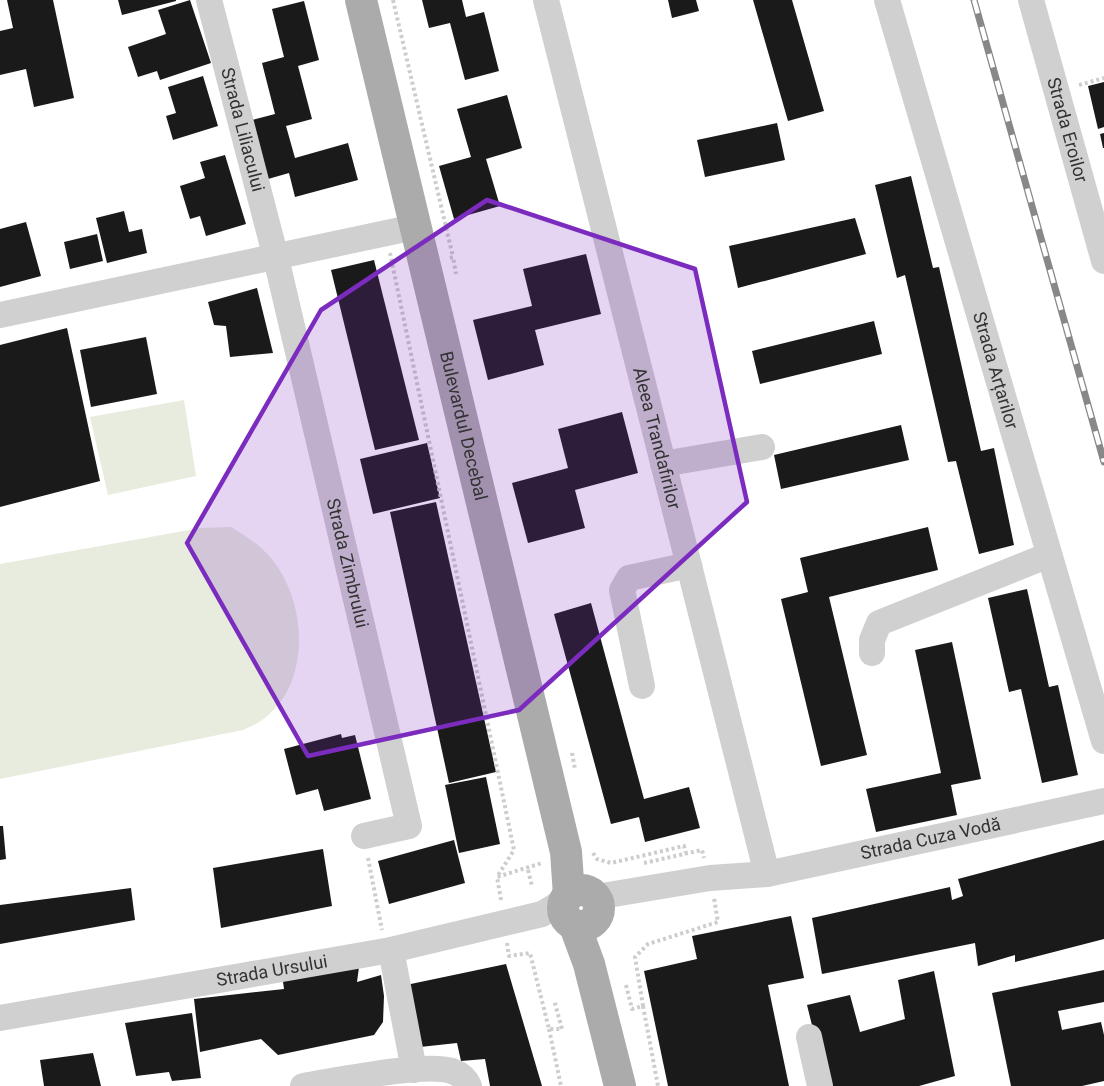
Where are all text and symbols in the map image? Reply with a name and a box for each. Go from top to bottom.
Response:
street label: Strada Liliacului [217,65,269,194]
street label: Strada Eroilor [1043,75,1093,185]
street label: Strada Arțarilor [969,309,1023,431]
street label: Bulevardul Decebal [436,349,492,503]
street label: Aleea Trandafirilor [629,365,685,511]
street label: Strada Zimbrului [323,496,373,630]
street label: Strada Cuza Vodă [858,813,1002,863]
street label: Strada Ursului [215,950,329,990]

